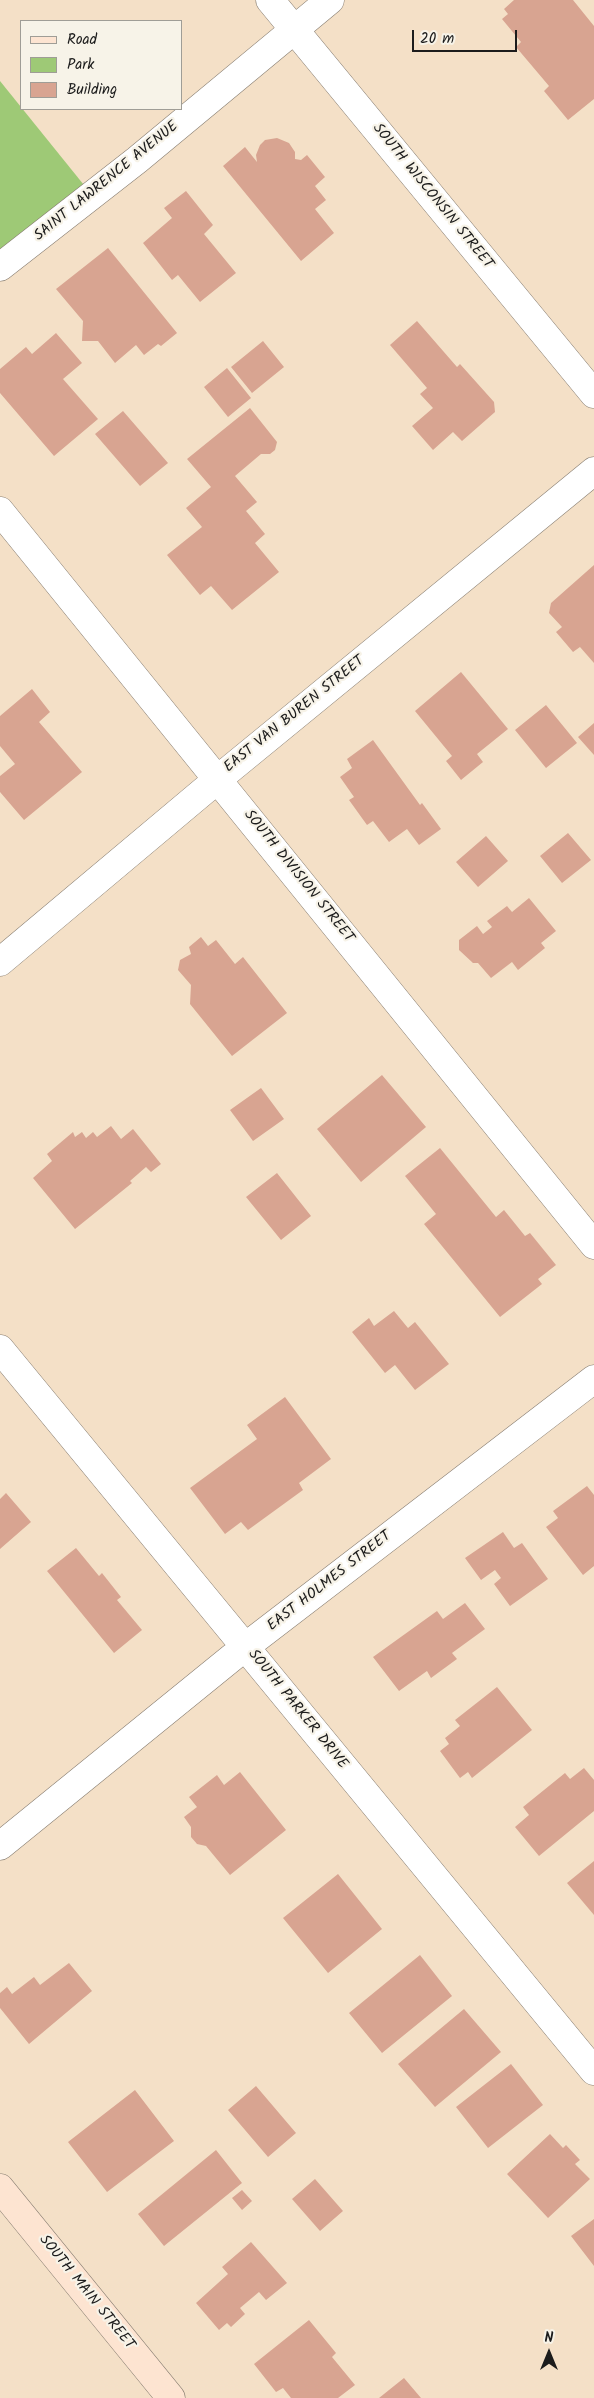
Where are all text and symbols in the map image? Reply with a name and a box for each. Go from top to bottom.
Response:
legend [20,20,182,110]
scale bar [414,20,519,52]
text: 20 m [420,27,454,51]
text: Road [67,28,97,52]
text: Park [67,53,94,77]
text: Building [67,78,117,102]
street label: SAINT LAWRENCE AVENUE [31,118,183,246]
street label: SOUTH WISCONSIN STREET [368,121,496,273]
street label: EAST VAN BUREN STREET [221,653,369,777]
street label: SOUTH DIVISION STREET [239,807,357,947]
street label: EAST HOLMES STREET [264,1528,396,1636]
street label: SOUTH PARKER DRIVE [243,1647,351,1773]
street label: SOUTH MAIN STREET [34,2232,138,2354]
text: N [545,2327,553,2349]
north arrow [524,2328,574,2378]

